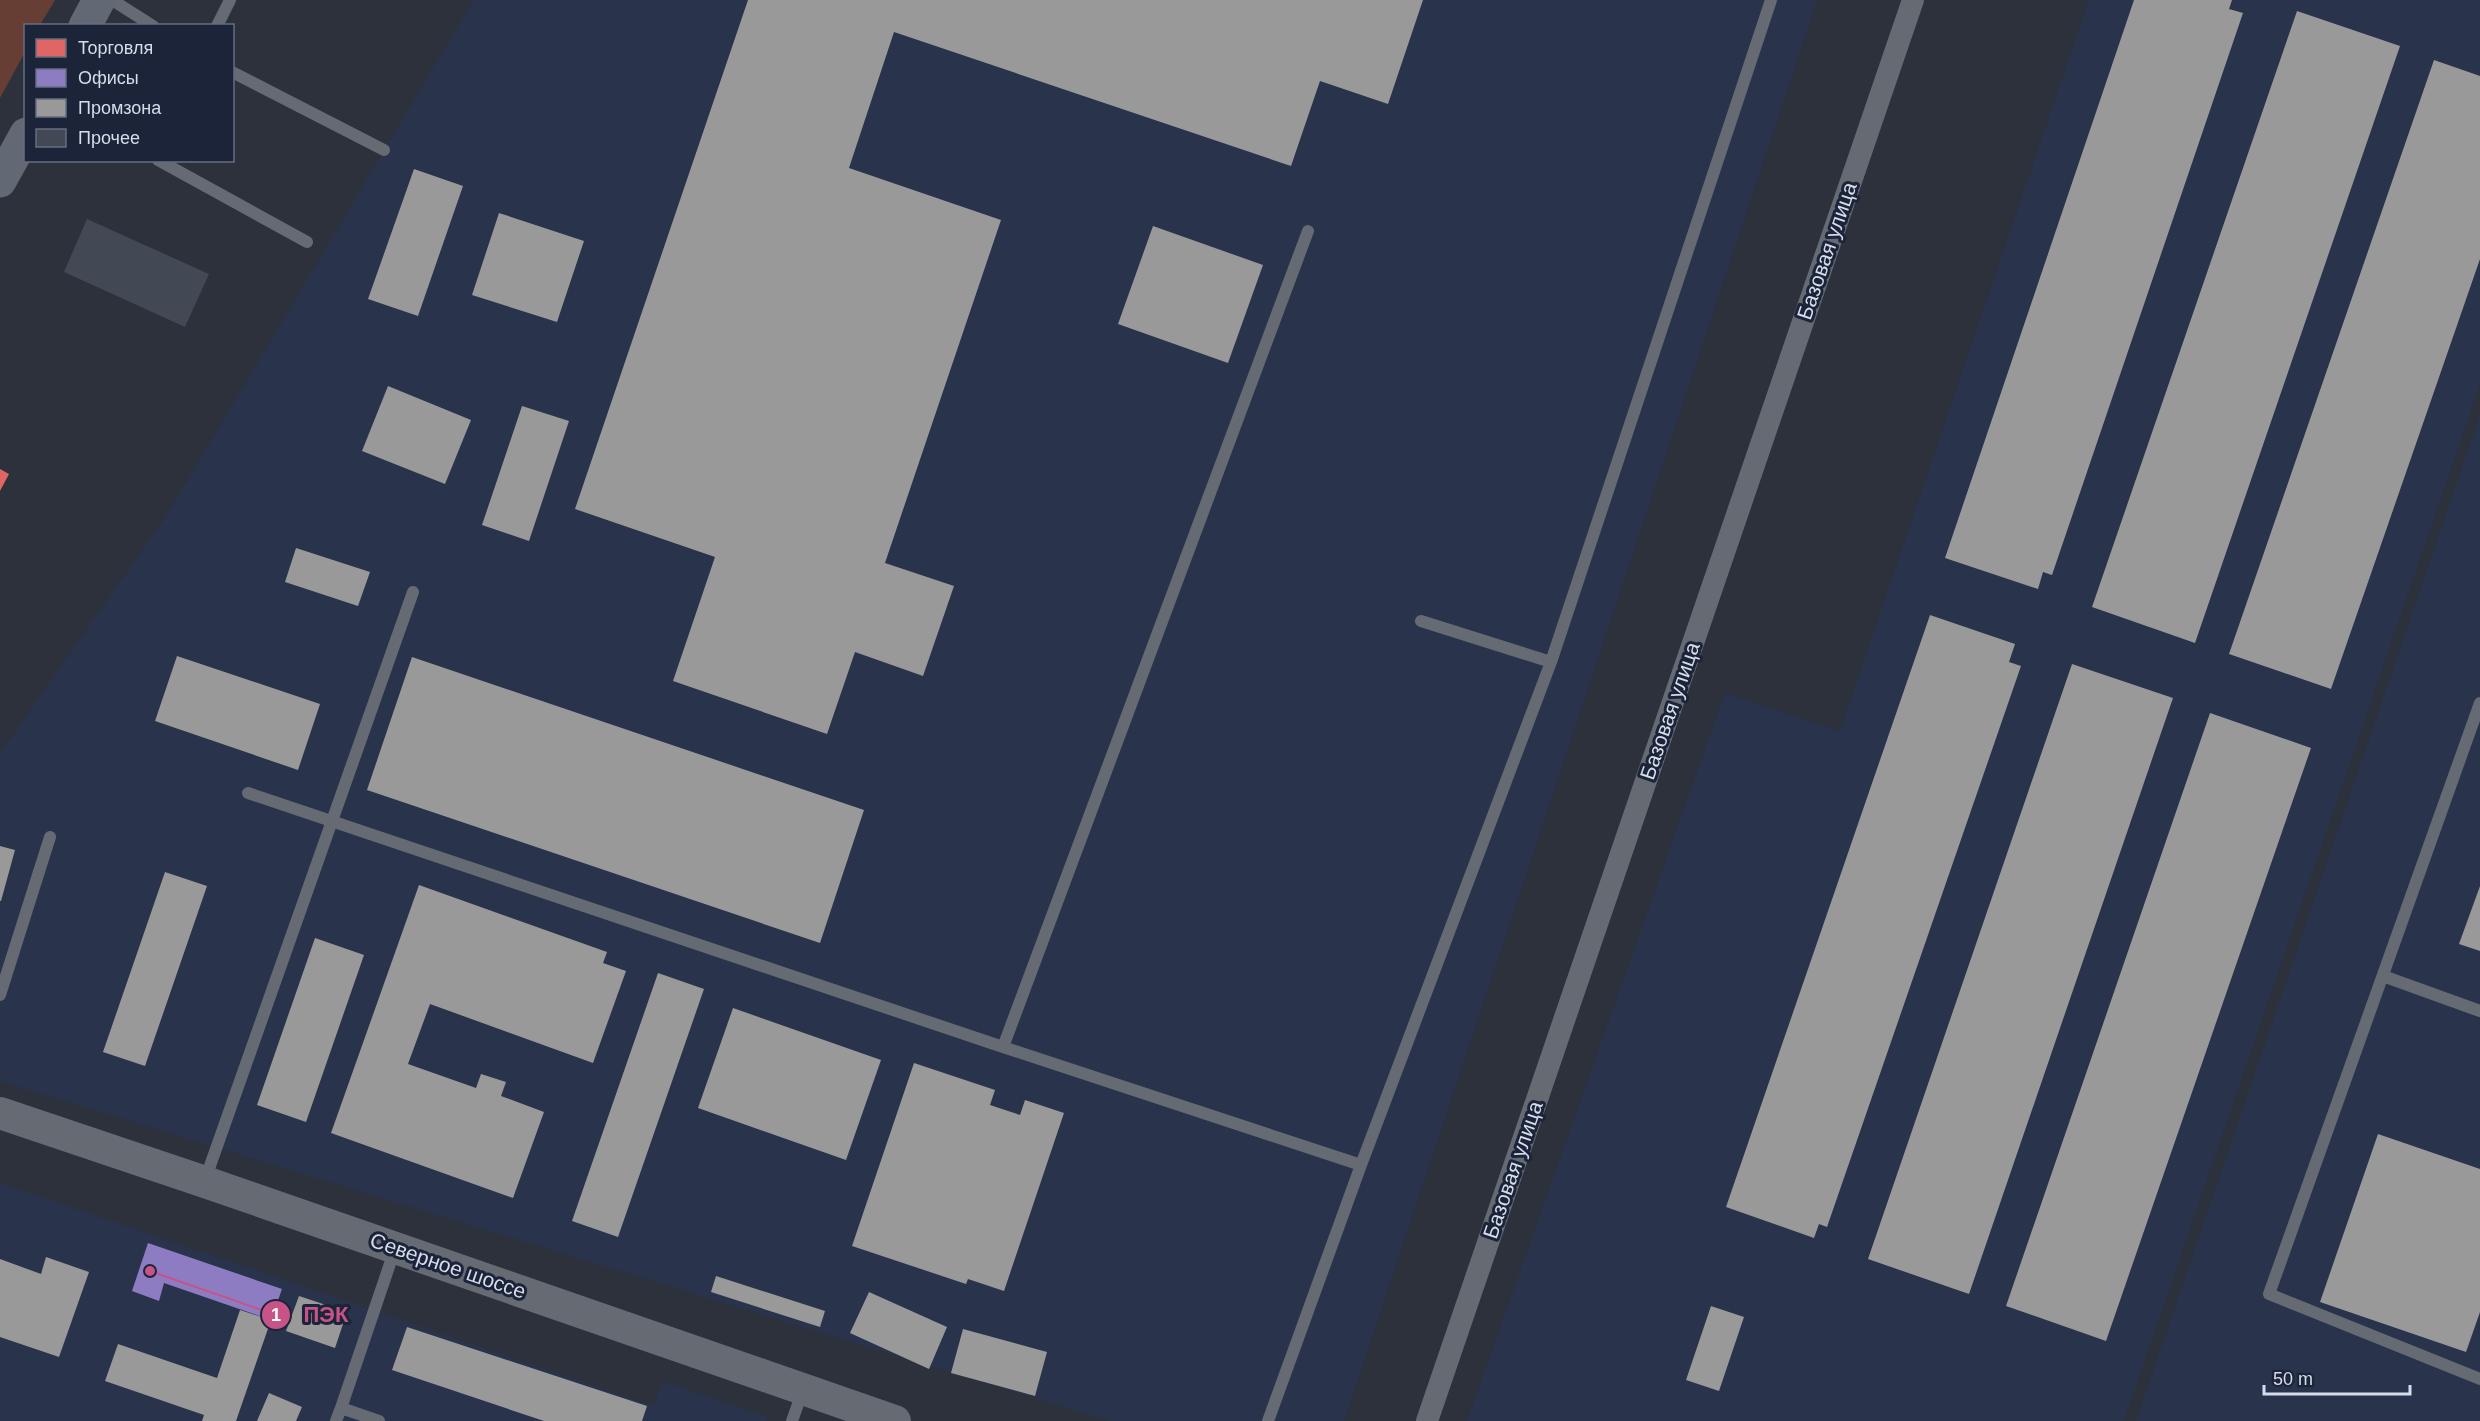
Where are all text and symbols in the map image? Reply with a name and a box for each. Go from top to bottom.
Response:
legend [24,24,234,162]
text: Торговля [78,38,153,58]
text: Офисы [78,68,139,88]
text: Промзона [78,98,162,118]
text: Прочее [78,128,140,148]
street label: Базовая улица [1792,179,1861,323]
street label: Базовая улица [1635,639,1704,783]
street label: Базовая улица [1478,1098,1547,1242]
street label: Северное шоссе [367,1228,529,1303]
callout: ПЭК [261,1295,360,1335]
text: ПЭК [304,1302,349,1327]
text: 1 [271,1305,281,1325]
scale bar [2264,1358,2410,1396]
text: 50 m [2273,1369,2313,1389]

